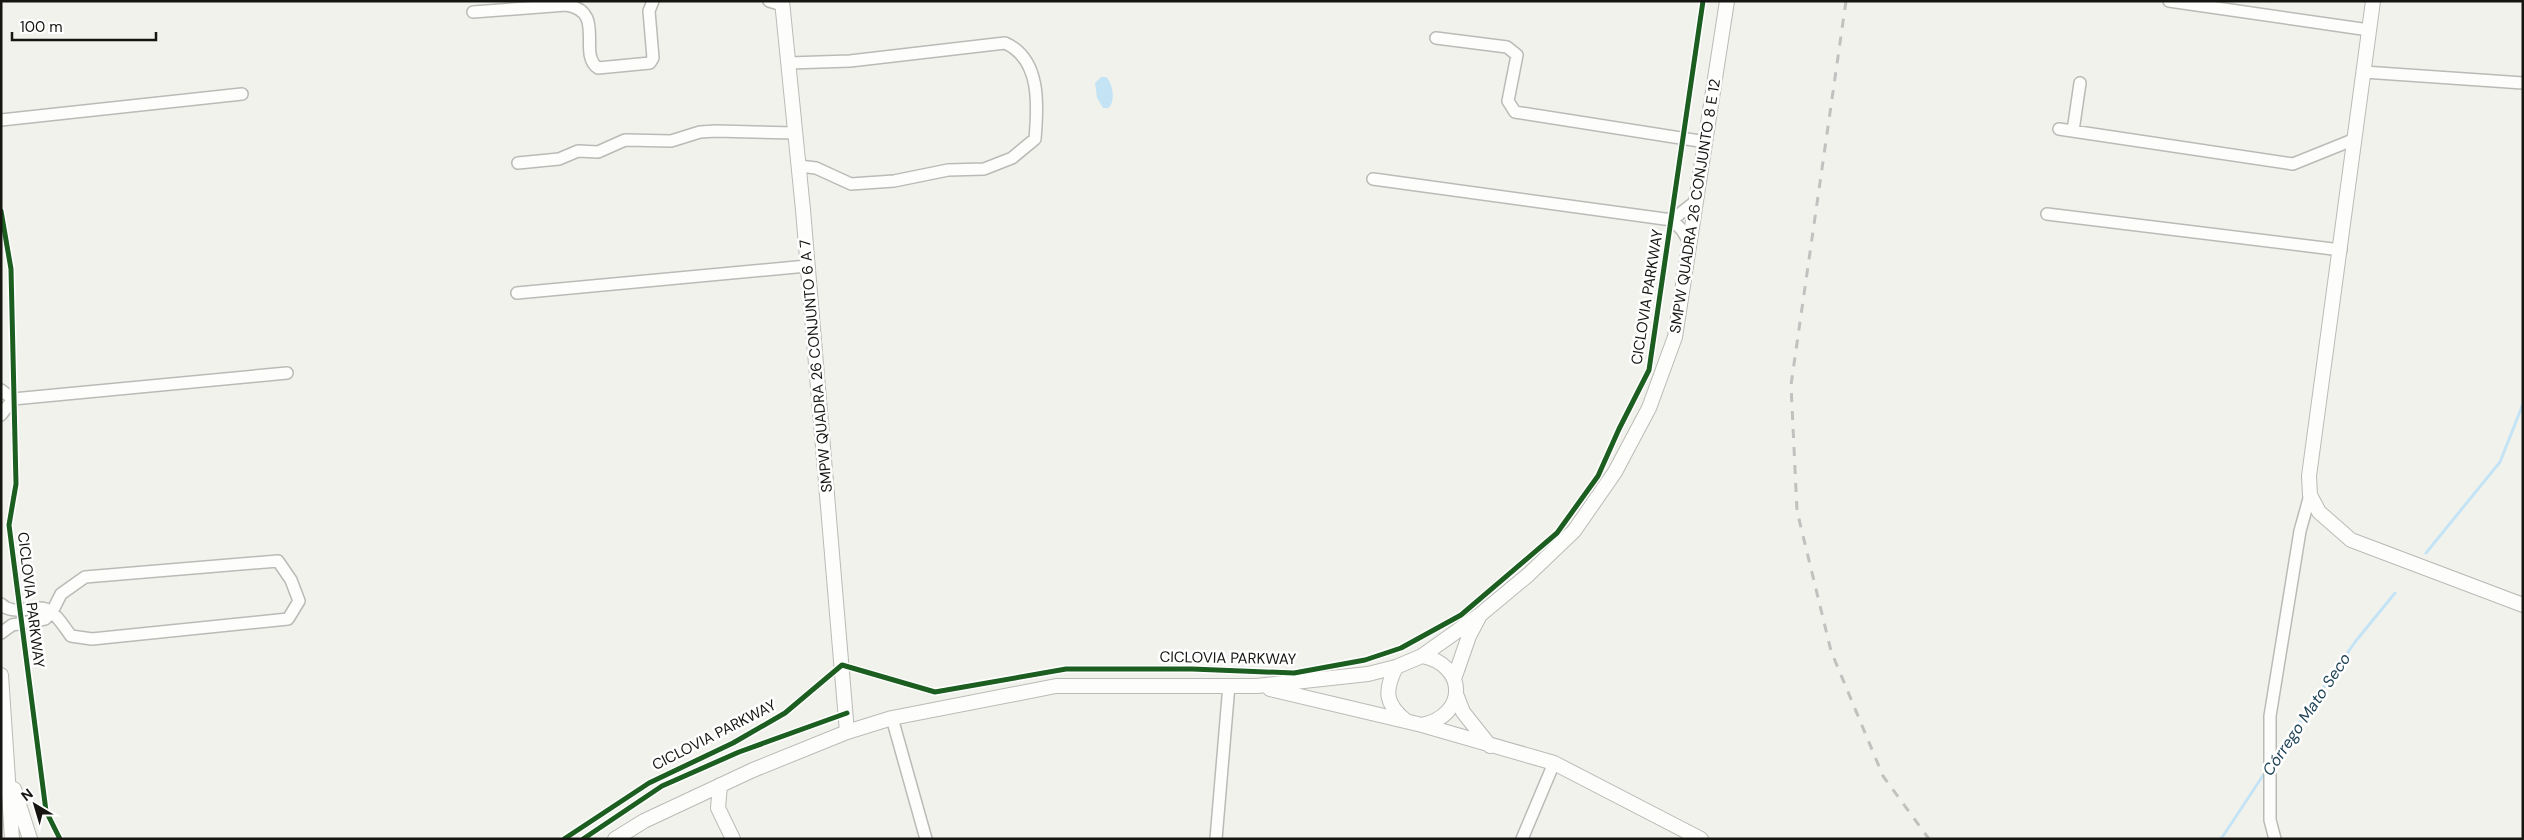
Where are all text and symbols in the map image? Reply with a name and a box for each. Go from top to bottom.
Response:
scale bar [12,10,156,42]
text: 100 m [20,17,63,37]
street label: SMPW QUADRA 26 CONJUNTO 8 E 12 [1665,77,1725,335]
street label: CICLOVIA PARKWAY [1626,228,1668,366]
street label: SMPW QUADRA 26 CONJUNTO 6 A 7 [795,239,837,493]
street label: CICLOVIA PARKWAY [13,531,49,669]
street label: CICLOVIA PARKWAY [1159,647,1297,669]
water label: Córrego Mato Seco [2257,649,2355,780]
street label: CICLOVIA PARKWAY [649,695,780,775]
north arrow [10,780,60,830]
text: N [17,785,37,805]

